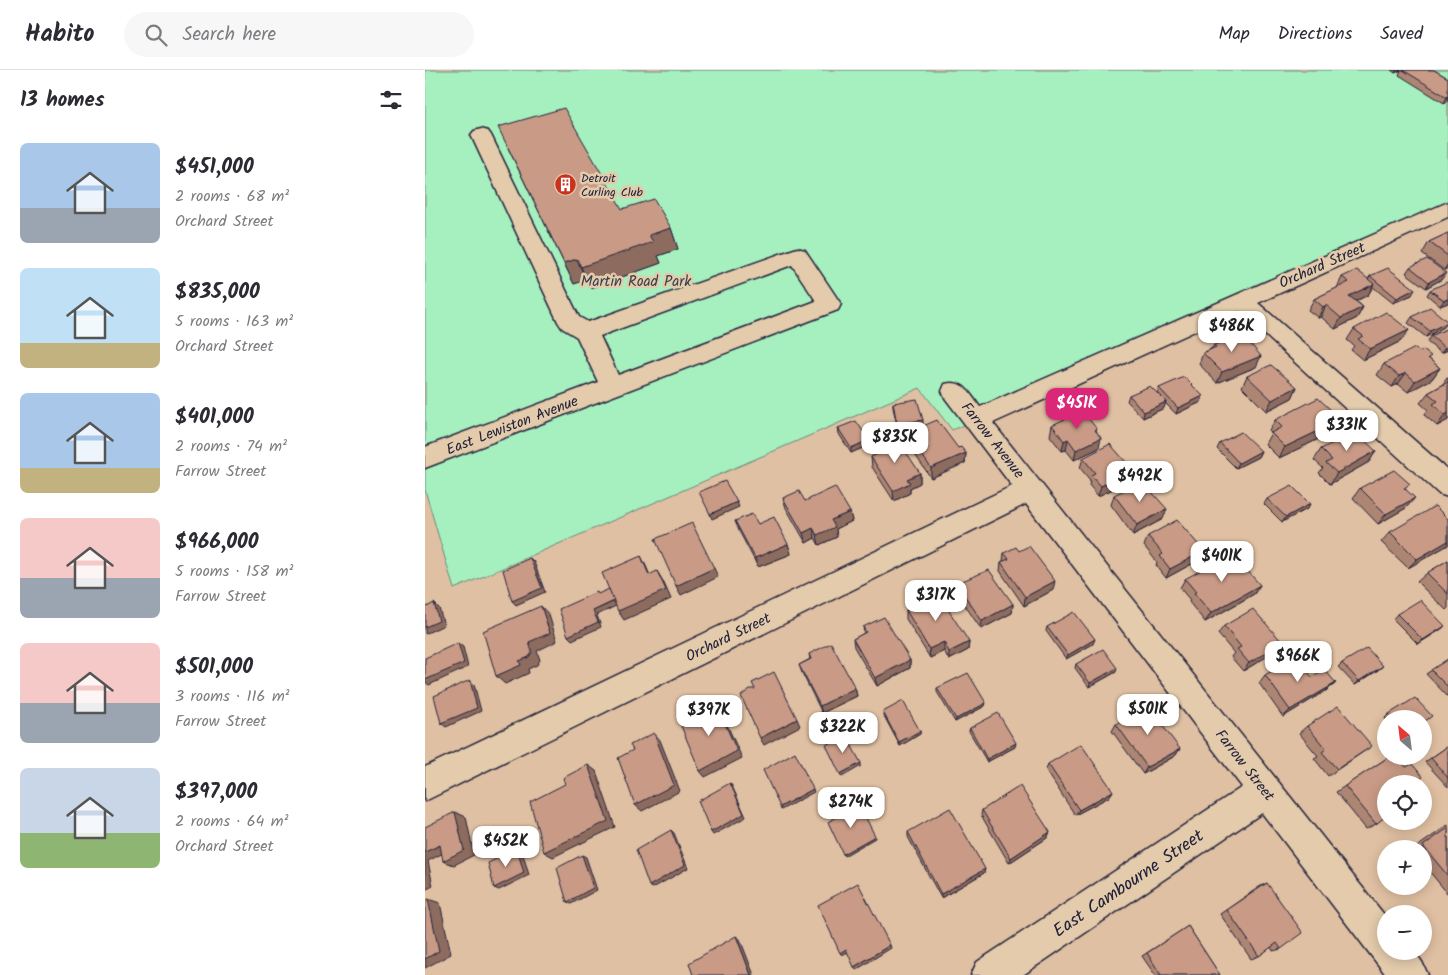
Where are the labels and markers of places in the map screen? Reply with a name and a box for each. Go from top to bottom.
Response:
place label: Detroit Curling Club [581,169,644,202]
building icon: Detroit Curling Club [553,173,577,197]
pin: $486K [1197,310,1267,353]
pin: $451K [1042,388,1112,430]
pin: $331K [1312,410,1382,452]
pin: $835K [860,422,930,464]
pin: $492K [1105,460,1175,503]
pin: $401K [1187,540,1257,583]
pin: $317K [901,580,971,622]
pin: $966K [1263,640,1333,683]
pin: $397K [674,694,744,737]
pin: $501K [1113,694,1183,736]
pin: $322K [808,712,878,754]
pin: $274K [816,786,886,829]
pin: $452K [471,826,541,868]

